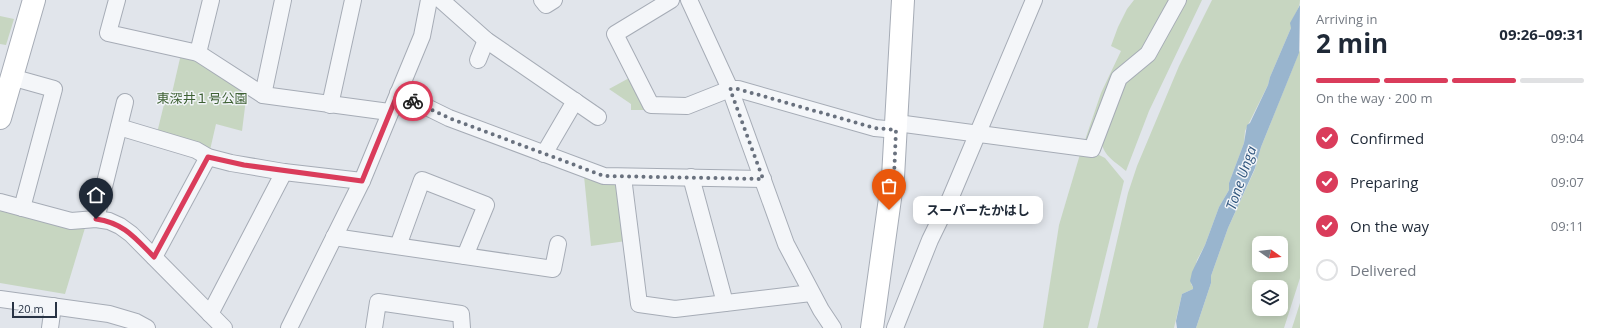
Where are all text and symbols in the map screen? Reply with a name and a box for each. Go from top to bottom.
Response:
text: Arriving in [1316,10,1378,28]
text: 09:26–09:31 [1499,24,1584,44]
text: 2 min [1316,25,1388,61]
courier [393,81,433,121]
park label: 東深井１号公園 [156,89,248,107]
text: On the way · 200 m [1316,89,1432,107]
icon: bike [402,90,424,112]
icon: check [1316,127,1338,149]
text: Confirmed [1350,128,1424,148]
text: 09:04 [1551,129,1584,147]
water label: Tone Unga [1221,143,1260,212]
pin [872,169,906,210]
icon: check [1316,171,1338,193]
text: Preparing [1350,172,1418,192]
text: 09:07 [1551,173,1584,191]
icon: bag [878,175,900,197]
pin [79,178,113,219]
icon: home [85,184,107,206]
callout: スーパーたかはし [913,196,1043,224]
text: スーパーたかはし [926,201,1030,219]
icon: check [1316,215,1338,237]
text: On the way [1350,216,1429,236]
text: 09:11 [1551,217,1584,235]
north arrow [1252,236,1288,272]
map controls [1252,236,1288,316]
text: Delivered [1350,260,1417,280]
button: layers [1252,280,1288,316]
scale bar [12,300,57,319]
text: 20 m [18,301,44,316]

